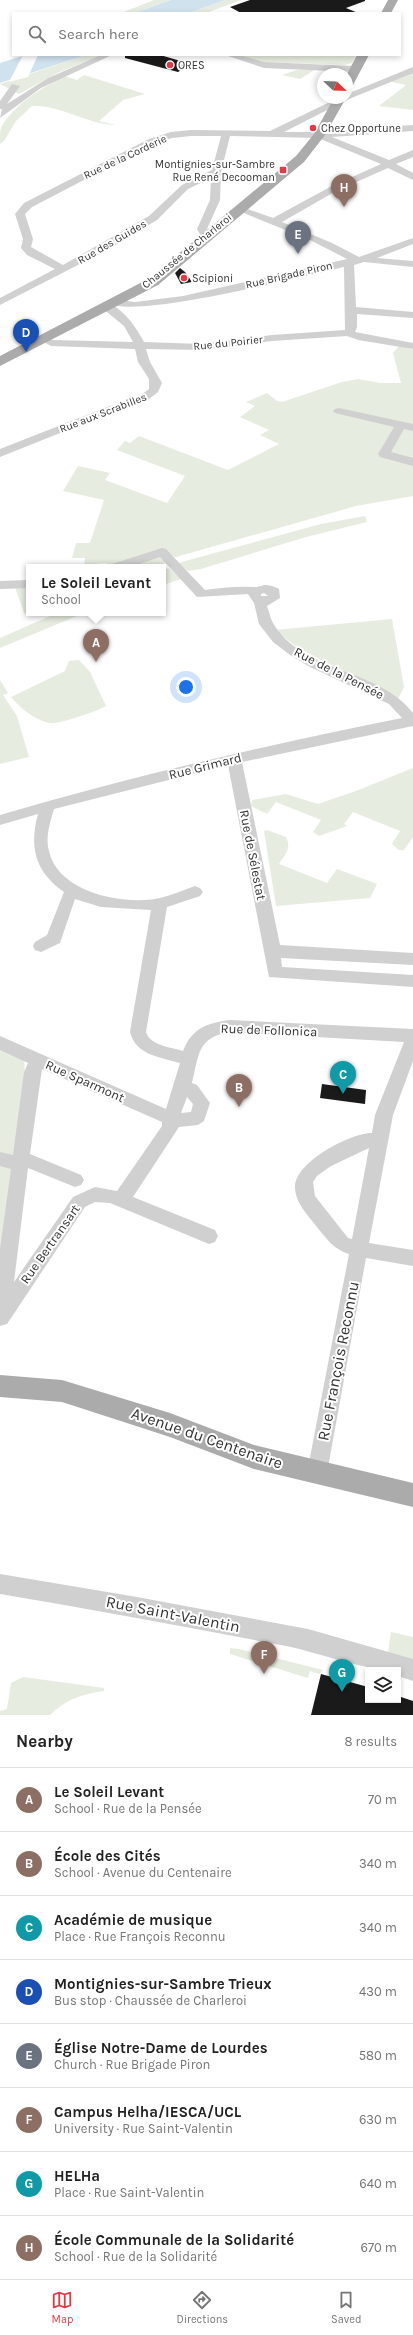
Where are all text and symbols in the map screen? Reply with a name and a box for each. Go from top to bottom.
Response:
search box [12,12,401,56]
icon: search [26,23,48,45]
text: Search here [58,25,139,43]
place label: ORES [178,59,205,72]
marker: ORES [165,60,175,70]
north arrow [317,68,353,104]
place label: Chez Opportune [321,122,401,135]
marker: Chez Opportune [308,123,318,133]
street label: Rue de la Corderie [81,132,169,182]
place label: Montignies-sur-Sambre Rue René Decooman [155,158,275,184]
marker: Montignies-sur-Sambre Rue René Decooman [278,165,288,175]
pin: H [331,174,357,207]
street label: Chaussée de Charleroi [139,211,235,291]
street label: Rue des Guides [75,217,149,267]
pin: E [285,221,311,254]
street label: Rue Brigade Piron [244,259,334,291]
place label: Scipioni [192,272,233,285]
marker: Scipioni [179,273,189,283]
pin: D [13,319,39,352]
street label: Rue du Poirier [193,333,263,353]
street label: Rue aux Scrabilles [58,390,149,436]
popup [26,564,166,616]
text: Le Soleil Levant [41,574,151,592]
text: School [41,592,81,607]
pin: A [83,629,109,662]
street label: Rue de la Pensée [292,644,387,702]
your location [176,677,196,697]
street label: Rue Grimard [167,750,243,782]
street label: Rue de Sélestat [237,809,269,902]
street label: Rue de Follonica [220,1021,318,1039]
street label: Rue Sparmont [43,1057,127,1105]
pin: C [330,1061,356,1094]
pin: B [226,1074,252,1107]
street label: Rue Bertransart [17,1201,83,1286]
street label: Rue François Reconnu [313,1280,363,1442]
street label: Avenue du Centenaire [129,1403,285,1473]
street label: Rue Saint-Valentin [104,1592,242,1636]
pin: F [251,1641,277,1674]
pin: G [329,1659,355,1692]
map controls [365,1667,401,1703]
button: layers [365,1667,401,1703]
text: Nearby [16,1731,73,1751]
text: 8 results [344,1734,397,1749]
text: Le Soleil Levant [54,1783,164,1801]
text: A [25,1792,33,1807]
text: 70 m [368,1792,397,1807]
text: School · Rue de la Pensée [54,1801,202,1816]
text: École des Cités [54,1847,161,1865]
text: B [25,1856,33,1871]
text: 340 m [359,1856,397,1871]
text: School · Avenue du Centenaire [54,1865,232,1880]
text: Académie de musique [54,1911,212,1929]
text: C [25,1920,33,1935]
text: 340 m [359,1920,397,1935]
text: Place · Rue François Reconnu [54,1929,226,1944]
text: Montignies-sur-Sambre Trieux [54,1975,272,1993]
text: D [25,1984,33,1999]
text: 430 m [359,1984,397,1999]
text: Bus stop · Chaussée de Charleroi [54,1993,247,2008]
text: Église Notre-Dame de Lourdes [54,2039,268,2057]
text: E [25,2048,33,2063]
text: 580 m [359,2048,397,2063]
text: Church · Rue Brigade Piron [54,2057,210,2072]
text: Campus Helha/IESCA/UCL [54,2103,241,2121]
text: F [25,2112,33,2127]
text: 630 m [359,2112,397,2127]
text: University · Rue Saint-Valentin [54,2121,233,2136]
text: HELHa [54,2167,100,2185]
text: G [25,2176,33,2191]
text: 640 m [359,2176,397,2191]
text: Place · Rue Saint-Valentin [54,2185,204,2200]
text: École Communale de la Solidarité [54,2231,294,2249]
text: H [24,2240,34,2255]
text: 670 m [360,2240,397,2255]
text: School · Rue de la Solidarité [54,2249,217,2264]
tab: Map [51,2289,73,2326]
tab: Directions [176,2289,228,2326]
tab: Saved [331,2289,362,2326]

